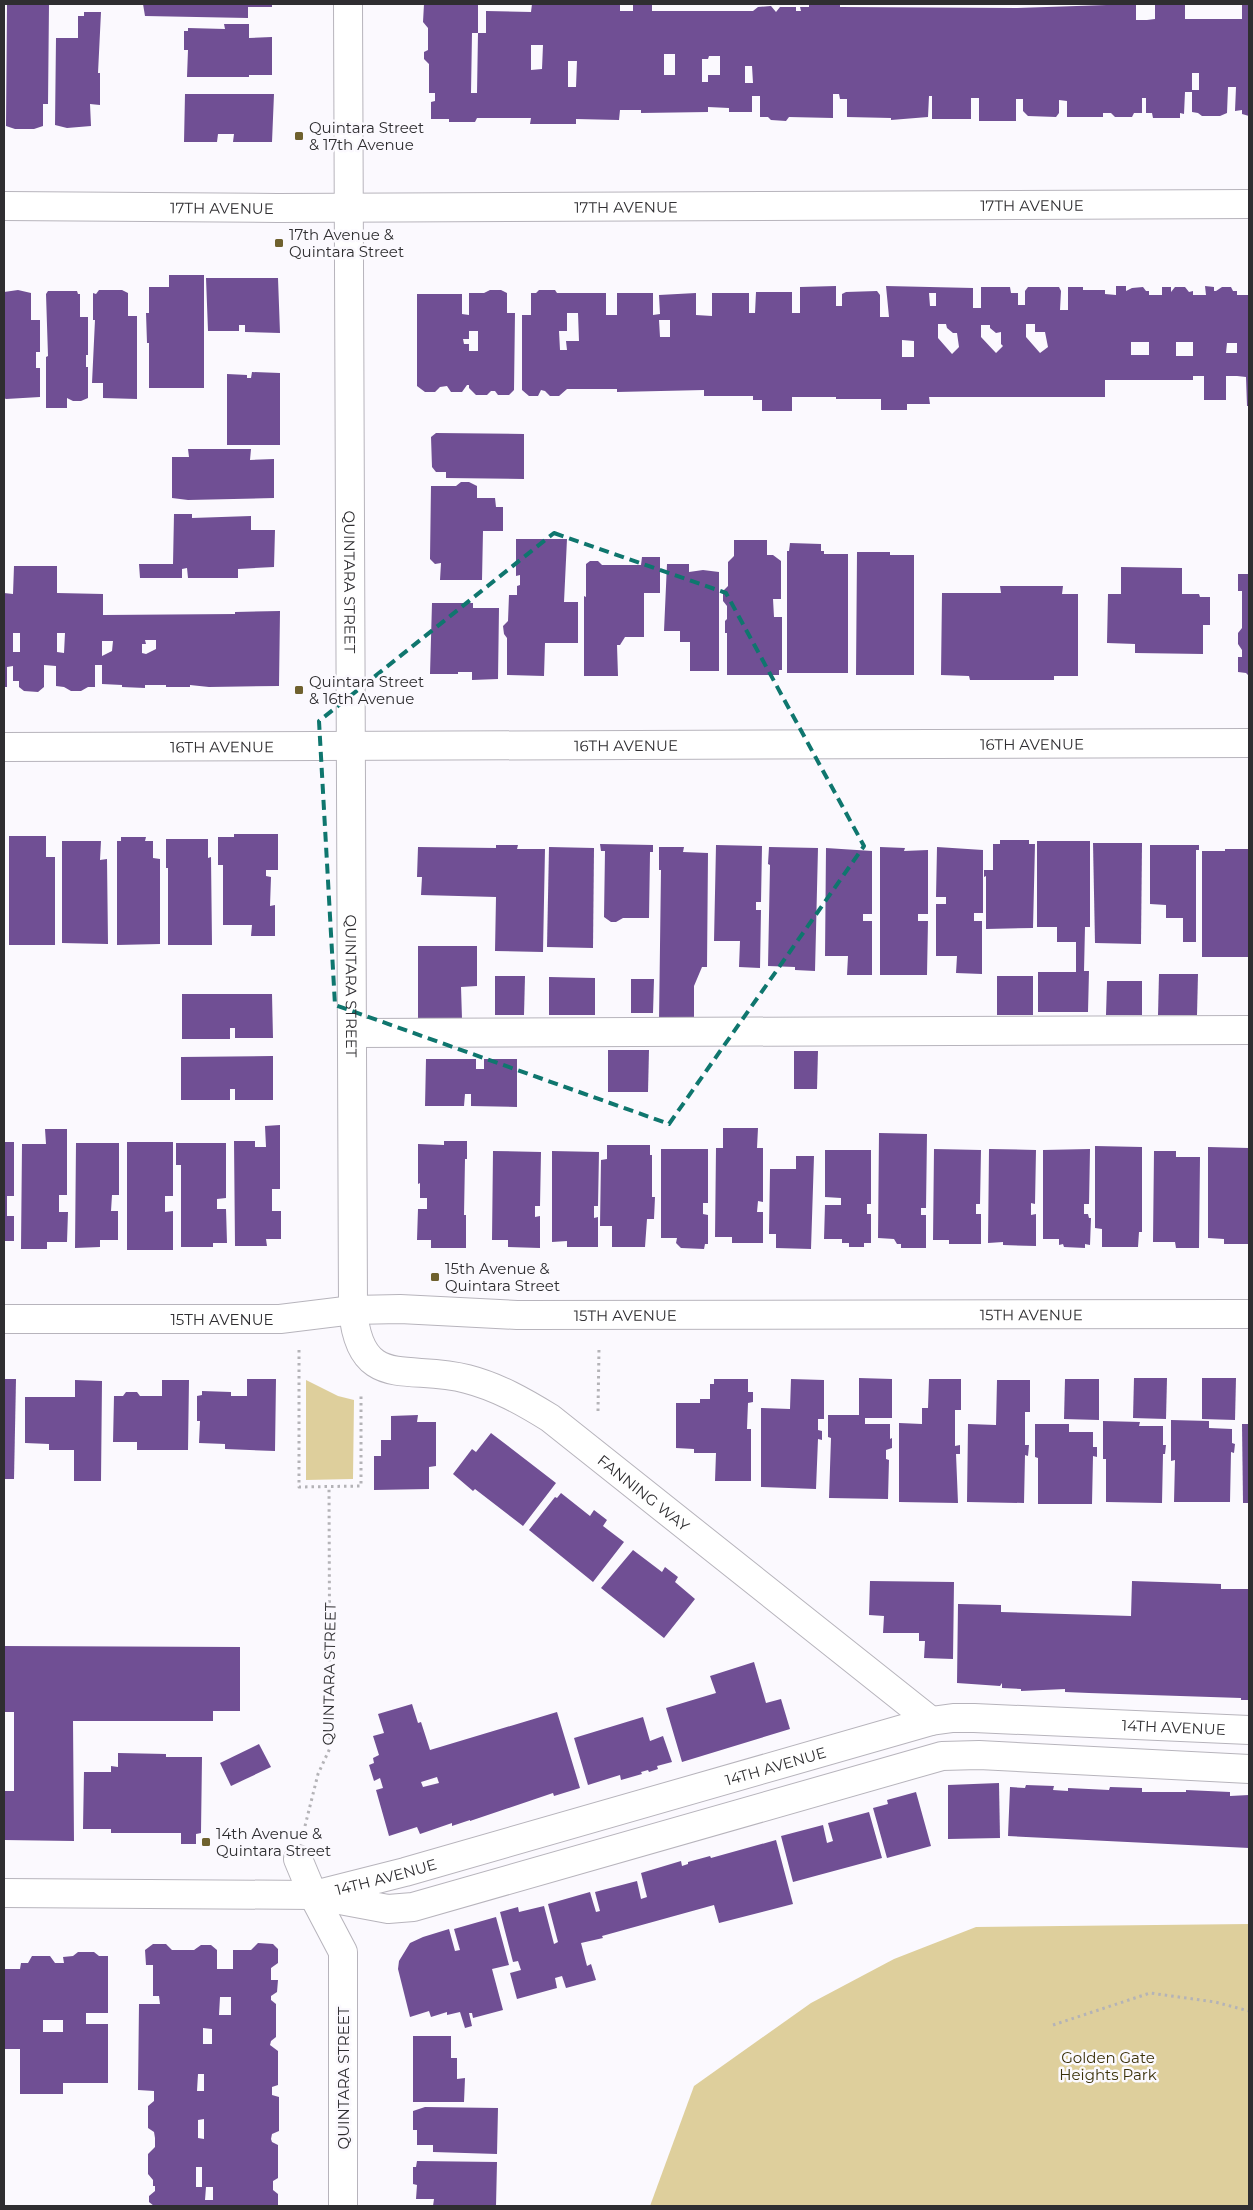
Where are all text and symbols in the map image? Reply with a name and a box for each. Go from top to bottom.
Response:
place label: Quintara Street & 17th Avenue [309,118,424,154]
marker: Quintara Street & 17th Avenue [293,130,305,142]
street label: 17TH AVENUE [980,195,1084,215]
street label: 17TH AVENUE [574,197,678,216]
street label: 17TH AVENUE [170,198,274,217]
place label: 17th Avenue & Quintara Street [289,225,404,261]
marker: 17th Avenue & Quintara Street [273,237,285,249]
street label: QUINTARA STREET [340,510,360,654]
place label: Quintara Street & 16th Avenue [309,672,424,708]
marker: Quintara Street & 16th Avenue [293,684,305,696]
street label: 16TH AVENUE [980,734,1084,753]
street label: 16TH AVENUE [574,735,678,755]
street label: 16TH AVENUE [170,737,274,756]
street label: QUINTARA STREET [342,914,362,1058]
place label: 15th Avenue & Quintara Street [445,1259,560,1295]
marker: 15th Avenue & Quintara Street [429,1271,441,1283]
street label: 15TH AVENUE [574,1305,677,1324]
street label: 15TH AVENUE [980,1305,1083,1324]
street label: 15TH AVENUE [170,1310,274,1329]
street label: FANNING WAY [594,1450,694,1535]
street label: QUINTARA STREET [318,1602,340,1746]
street label: 14TH AVENUE [1121,1715,1226,1738]
street label: 14TH AVENUE [723,1742,828,1789]
place label: 14th Avenue & Quintara Street [216,1824,331,1860]
marker: 14th Avenue & Quintara Street [200,1836,212,1848]
street label: 14TH AVENUE [333,1854,439,1899]
street label: QUINTARA STREET [334,2006,353,2149]
park label: Golden Gate Heights Park [1059,2048,1157,2084]

